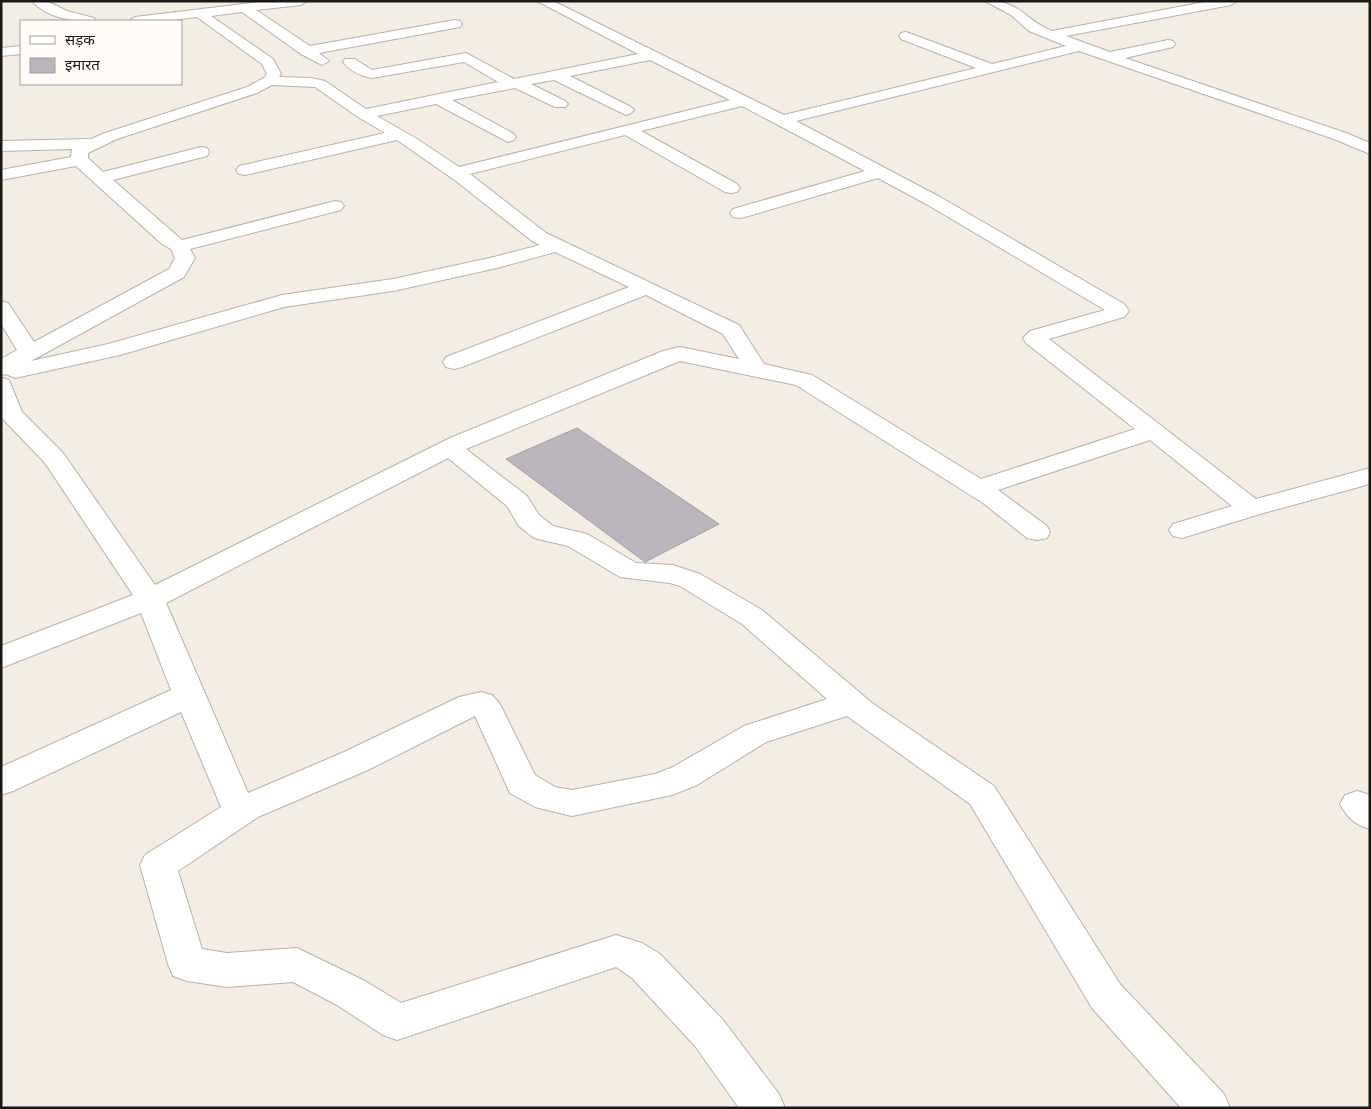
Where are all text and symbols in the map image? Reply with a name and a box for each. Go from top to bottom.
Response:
legend [20,20,182,85]
text: सड़क [65,32,95,48]
text: इमारत [65,57,100,73]

